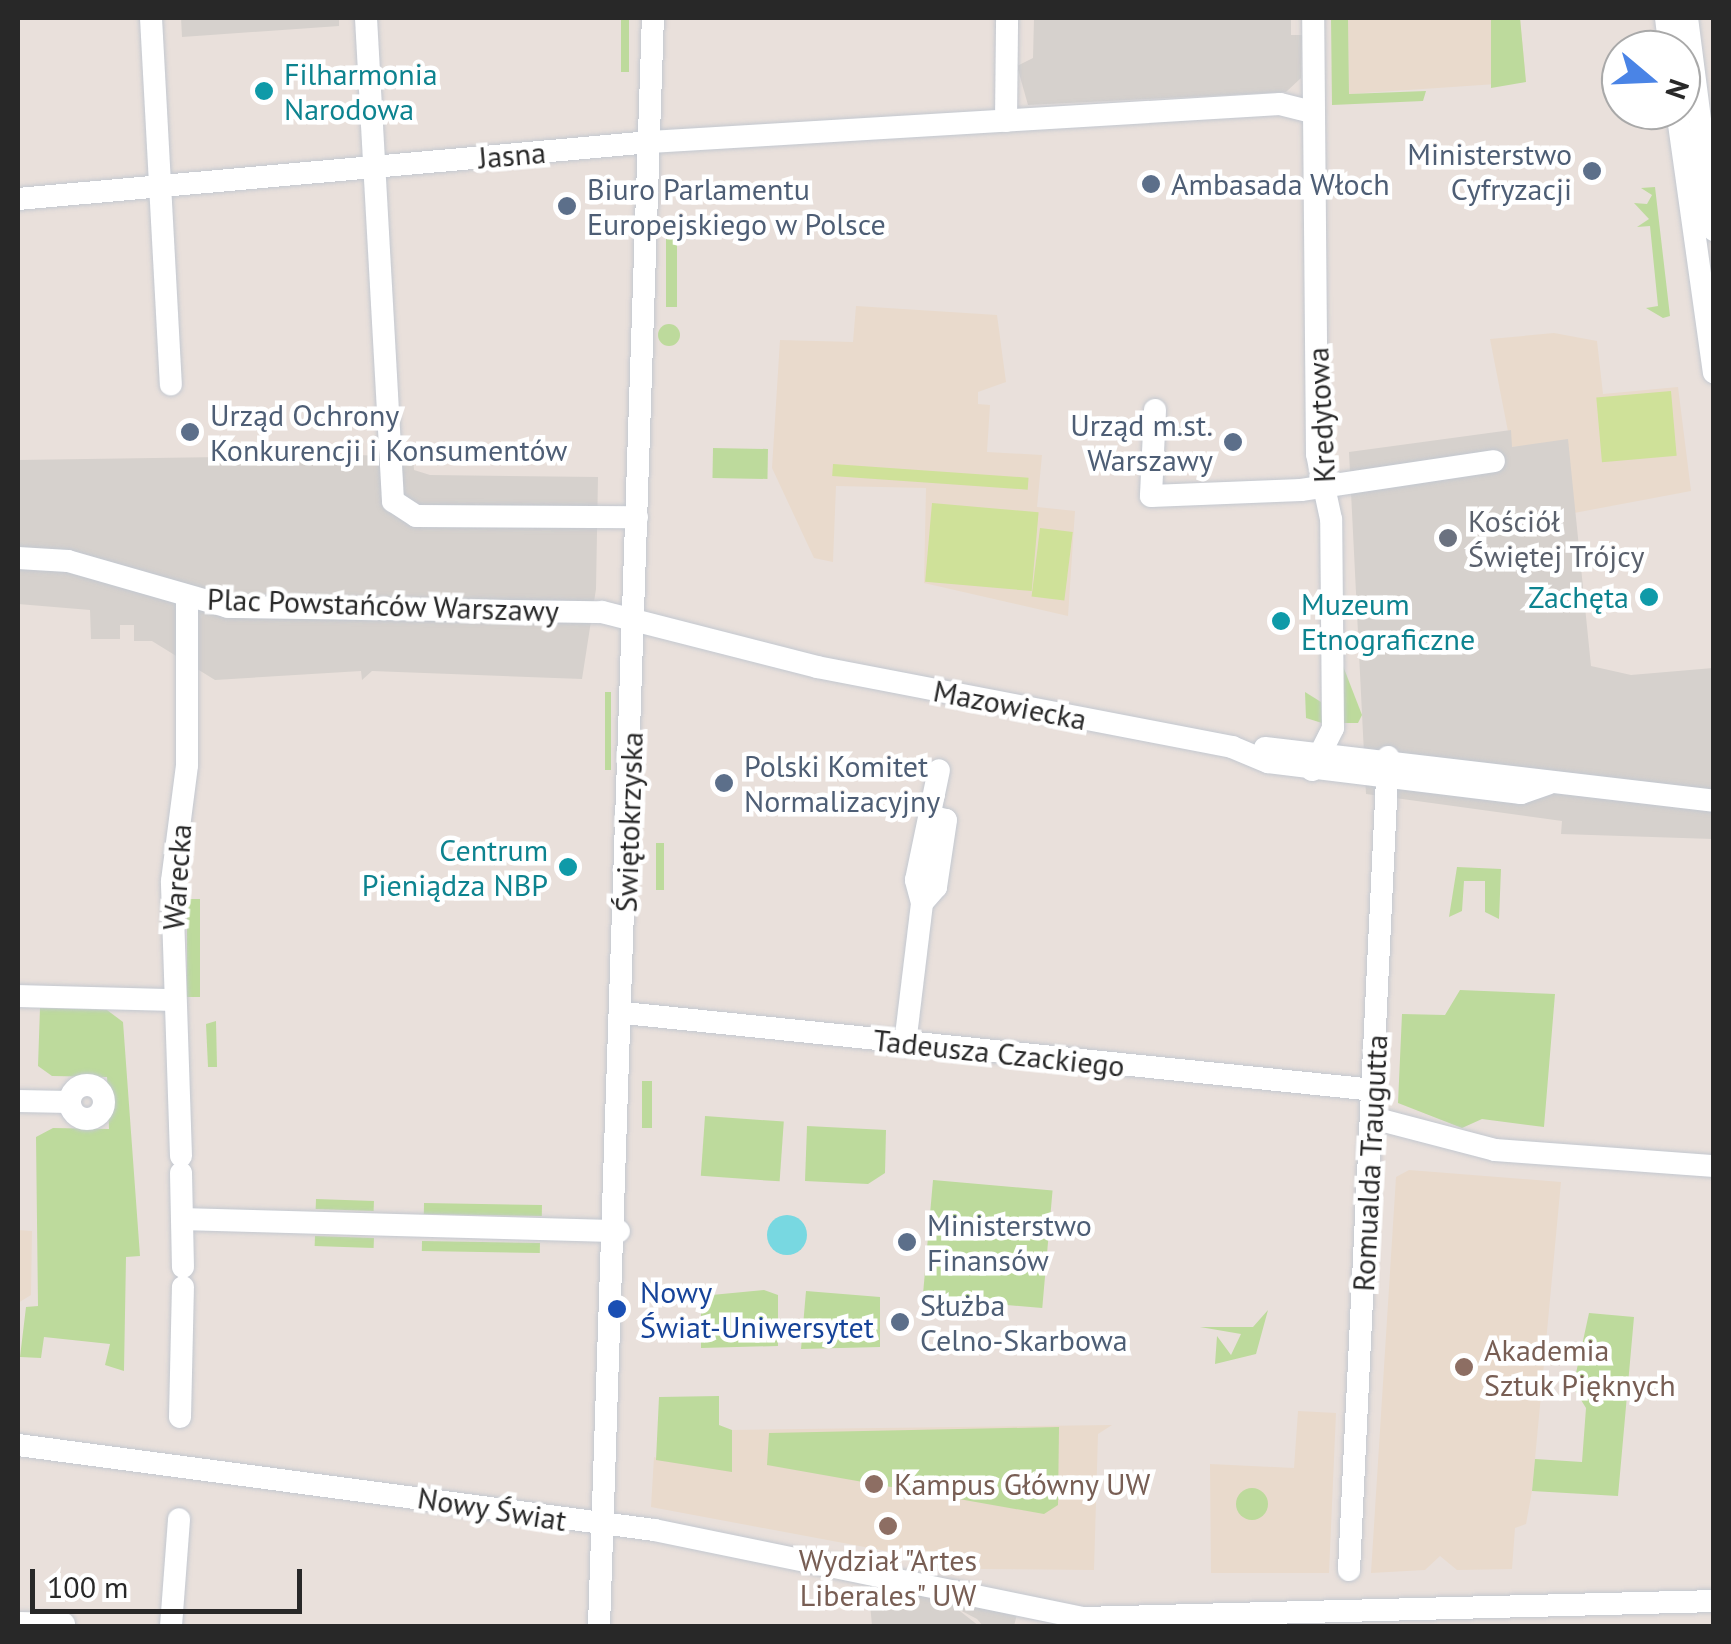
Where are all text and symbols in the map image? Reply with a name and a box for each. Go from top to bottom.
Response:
north arrow [1601,30,1701,130]
place label: Filharmonia Narodowa [284,56,438,126]
text: N [1657,75,1698,104]
marker: Filharmonia Narodowa [253,80,275,102]
street label: Jasna [477,134,547,176]
place label: Ministerstwo Cyfryzacji [1407,136,1572,206]
marker: Ministerstwo Cyfryzacji [1581,160,1603,182]
place label: Ambasada Włoch [1171,166,1390,202]
place label: Biuro Parlamentu Europejskiego w Polsce [587,171,886,242]
marker: Ambasada Włoch [1140,173,1162,195]
marker: Biuro Parlamentu Europejskiego w Polsce [556,195,578,217]
street label: Kredytowa [1299,346,1343,484]
place label: Urząd Ochrony Konkurencji i Konsumentów [210,397,567,468]
place label: Urząd m.st. Warszawy [1070,407,1213,478]
marker: Urząd Ochrony Konkurencji i Konsumentów [179,421,201,443]
marker: Urząd m.st. Warszawy [1222,431,1244,453]
place label: Kościół Świętej Trójcy [1468,503,1645,574]
marker: Kościół Świętej Trójcy [1437,527,1459,549]
place label: Zachęta [1528,579,1629,615]
street label: Plac Powstańców Warszawy [205,581,561,629]
place label: Muzeum Etnograficzne [1301,586,1475,656]
marker: Zachęta [1638,586,1660,608]
marker: Muzeum Etnograficzne [1270,610,1292,632]
street label: Mazowiecka [930,673,1090,737]
street label: Świętokrzyska [608,731,650,913]
place label: Polski Komitet Normalizacyjny [744,748,940,818]
marker: Polski Komitet Normalizacyjny [713,772,735,794]
street label: Warecka [155,823,199,931]
place label: Centrum Pieniądza NBP [362,832,548,902]
marker: Centrum Pieniądza NBP [557,856,579,878]
street label: Tadeusza Czackiego [871,1022,1127,1084]
street label: Romualda Traugutta [1345,1033,1395,1293]
place label: Ministerstwo Finansów [927,1207,1092,1278]
marker: Ministerstwo Finansów [896,1231,918,1253]
place label: Nowy Świat-Uniwersytet [640,1274,874,1344]
place label: Służba Celno-Skarbowa [920,1287,1128,1358]
marker: Nowy Świat-Uniwersytet [604,1296,630,1322]
marker: Służba Celno-Skarbowa [889,1311,911,1333]
place label: Akademia Sztuk Pięknych [1484,1332,1676,1402]
marker: Akademia Sztuk Pięknych [1453,1356,1475,1378]
place label: Kampus Główny UW [894,1466,1151,1502]
marker: Kampus Główny UW [863,1473,885,1495]
street label: Nowy Świat [415,1479,569,1539]
marker: Wydział "Artes Liberales" UW [877,1515,899,1537]
place label: Wydział "Artes Liberales" UW [798,1542,978,1612]
scale bar [35,1549,308,1611]
text: 100 m [47,1567,128,1606]

